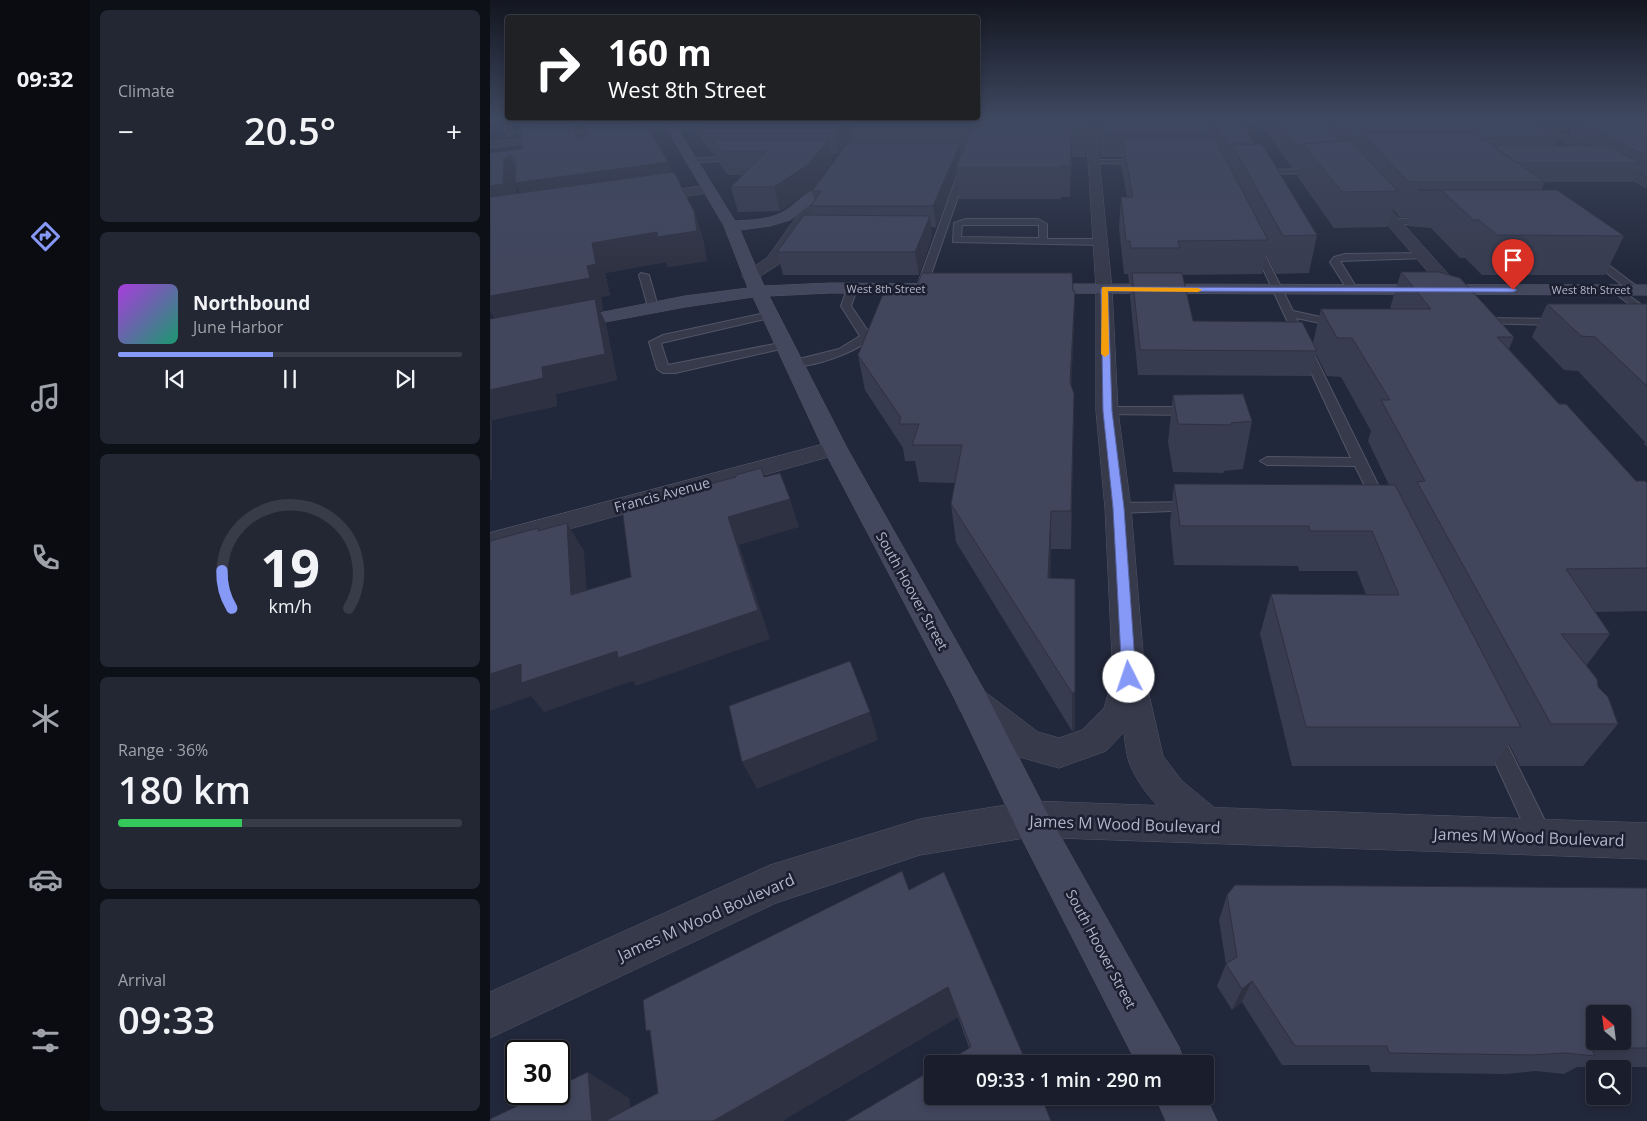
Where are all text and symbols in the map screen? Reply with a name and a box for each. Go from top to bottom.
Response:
text: 160 m [608,29,712,76]
icon: right [525,35,590,100]
text: 09:32 [17,63,73,93]
text: West 8th Street [608,74,766,104]
text: Climate [118,80,175,102]
text: 20.5° [244,104,336,156]
text: − [118,112,134,150]
text: + [446,112,462,150]
icon: directions [28,219,63,254]
pin [1492,239,1534,290]
icon: arrive [1499,246,1527,274]
street label: West 8th Street [847,281,926,296]
street label: West 8th Street [1552,282,1631,297]
text: Northbound [193,290,310,316]
text: June Harbor [193,316,283,338]
icon: previous [161,365,189,393]
icon: pause [276,365,304,393]
icon: next [391,365,419,393]
icon: music [28,380,63,415]
street label: Francis Avenue [612,473,712,516]
street label: South Hoover Street [872,528,953,653]
text: 19 [260,531,320,602]
icon: phone [28,540,63,575]
text: km/h [268,594,312,618]
position arrow [1102,650,1154,702]
icon: climate [28,701,63,736]
text: Range · 36% [118,739,208,761]
text: 180 km [118,763,251,815]
street label: James M Wood Boulevard [1027,810,1221,838]
street label: James M Wood Boulevard [1431,823,1625,851]
icon: car [28,862,63,897]
street label: James M Wood Boulevard [612,868,798,967]
street label: South Hoover Street [1062,886,1141,1012]
text: Arrival [118,969,166,991]
text: 09:33 [118,993,215,1045]
north arrow [1586,1005,1631,1050]
map controls [1586,1005,1631,1105]
icon: filters [28,1023,63,1058]
speed limit sign: 30 [505,1040,570,1105]
button: search [1586,1060,1631,1105]
text: 09:33 · 1 min · 290 m [976,1067,1162,1093]

